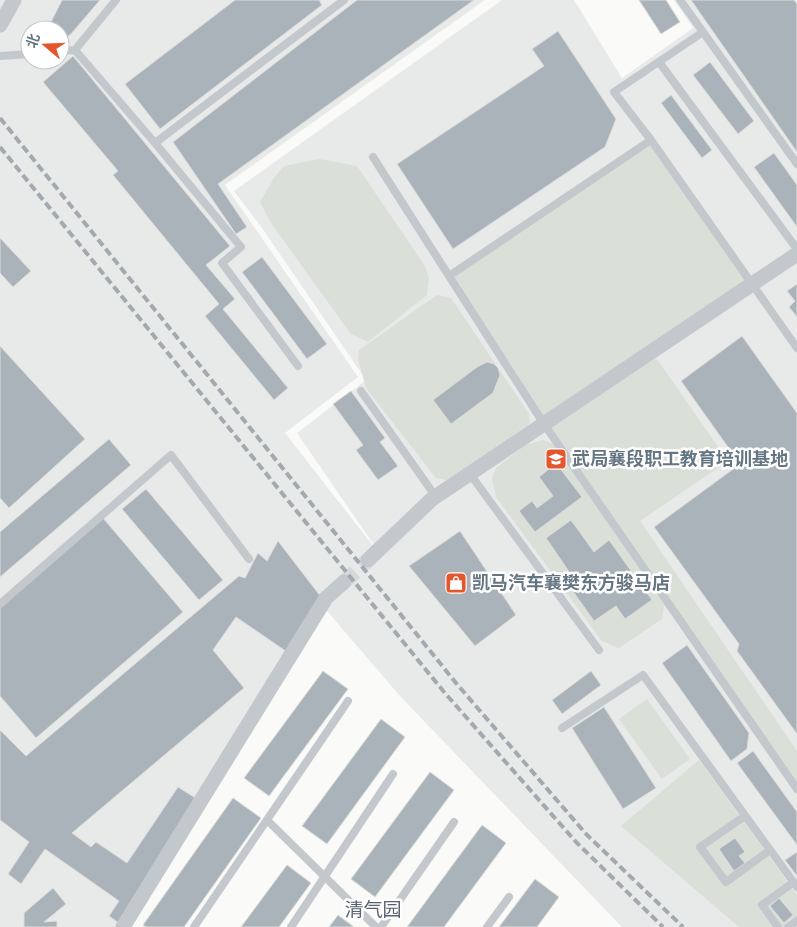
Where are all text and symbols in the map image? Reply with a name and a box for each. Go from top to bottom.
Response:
north arrow [20,20,70,70]
text: 北 [22,31,43,50]
school or university icon: 武局襄段职工教育培训基地 [544,447,568,471]
place label: 武局襄段职工教育培训基地 [572,447,788,470]
shop icon: 凯马汽车襄樊东方骏马店 [444,571,468,595]
place label: 凯马汽车襄樊东方骏马店 [472,571,670,594]
district label: 清气园 [344,897,402,921]

